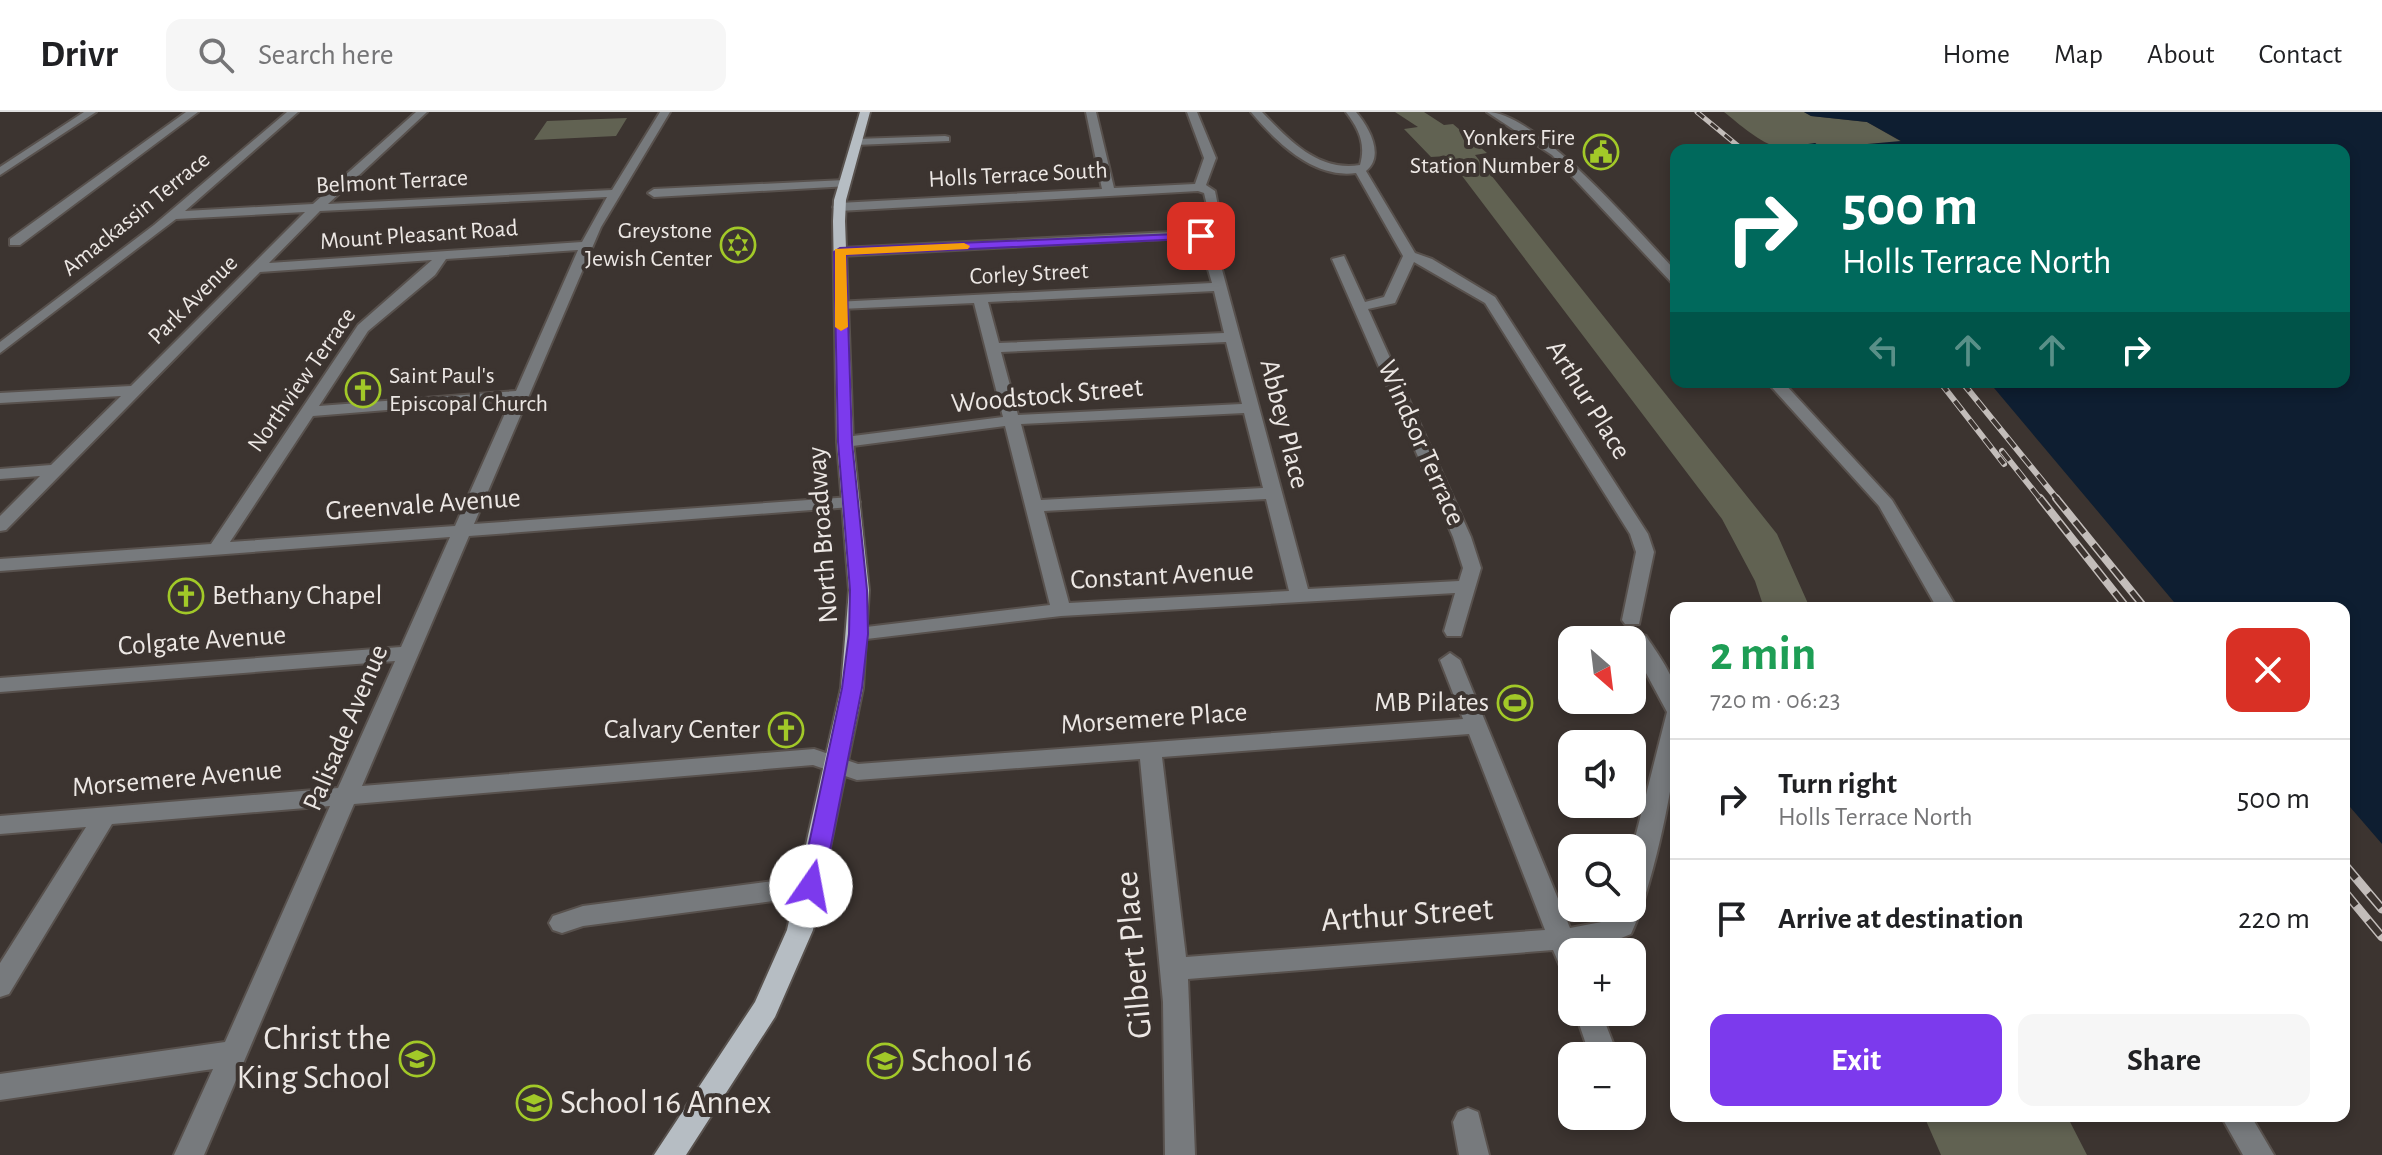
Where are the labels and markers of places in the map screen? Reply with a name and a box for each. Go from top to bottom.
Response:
place label: Yonkers Fire Station Number 8 [1410,126,1575,178]
public building icon: Yonkers Fire Station Number 8 [1582,133,1620,171]
pin [1167,202,1235,270]
place label: Greystone Jewish Center [585,219,712,271]
synagogue icon: Greystone Jewish Center [719,226,757,264]
place label: Saint Paul's Episcopal Church [389,364,548,416]
church icon: Saint Paul's Episcopal Church [344,371,382,409]
church icon: Bethany Chapel [167,577,205,615]
place label: Bethany Chapel [212,582,382,610]
sports icon: MB Pilates [1496,684,1534,722]
place label: MB Pilates [1374,689,1489,717]
church icon: Calvary Center [767,711,805,749]
place label: Calvary Center [604,716,760,744]
place label: Christ the King School [237,1022,391,1095]
school or university icon: Christ the King School [398,1040,436,1078]
school or university icon: School 16 [866,1042,904,1080]
place label: School 16 [911,1044,1032,1078]
school or university icon: School 16 Annex [515,1084,553,1122]
place label: School 16 Annex [560,1086,772,1120]

